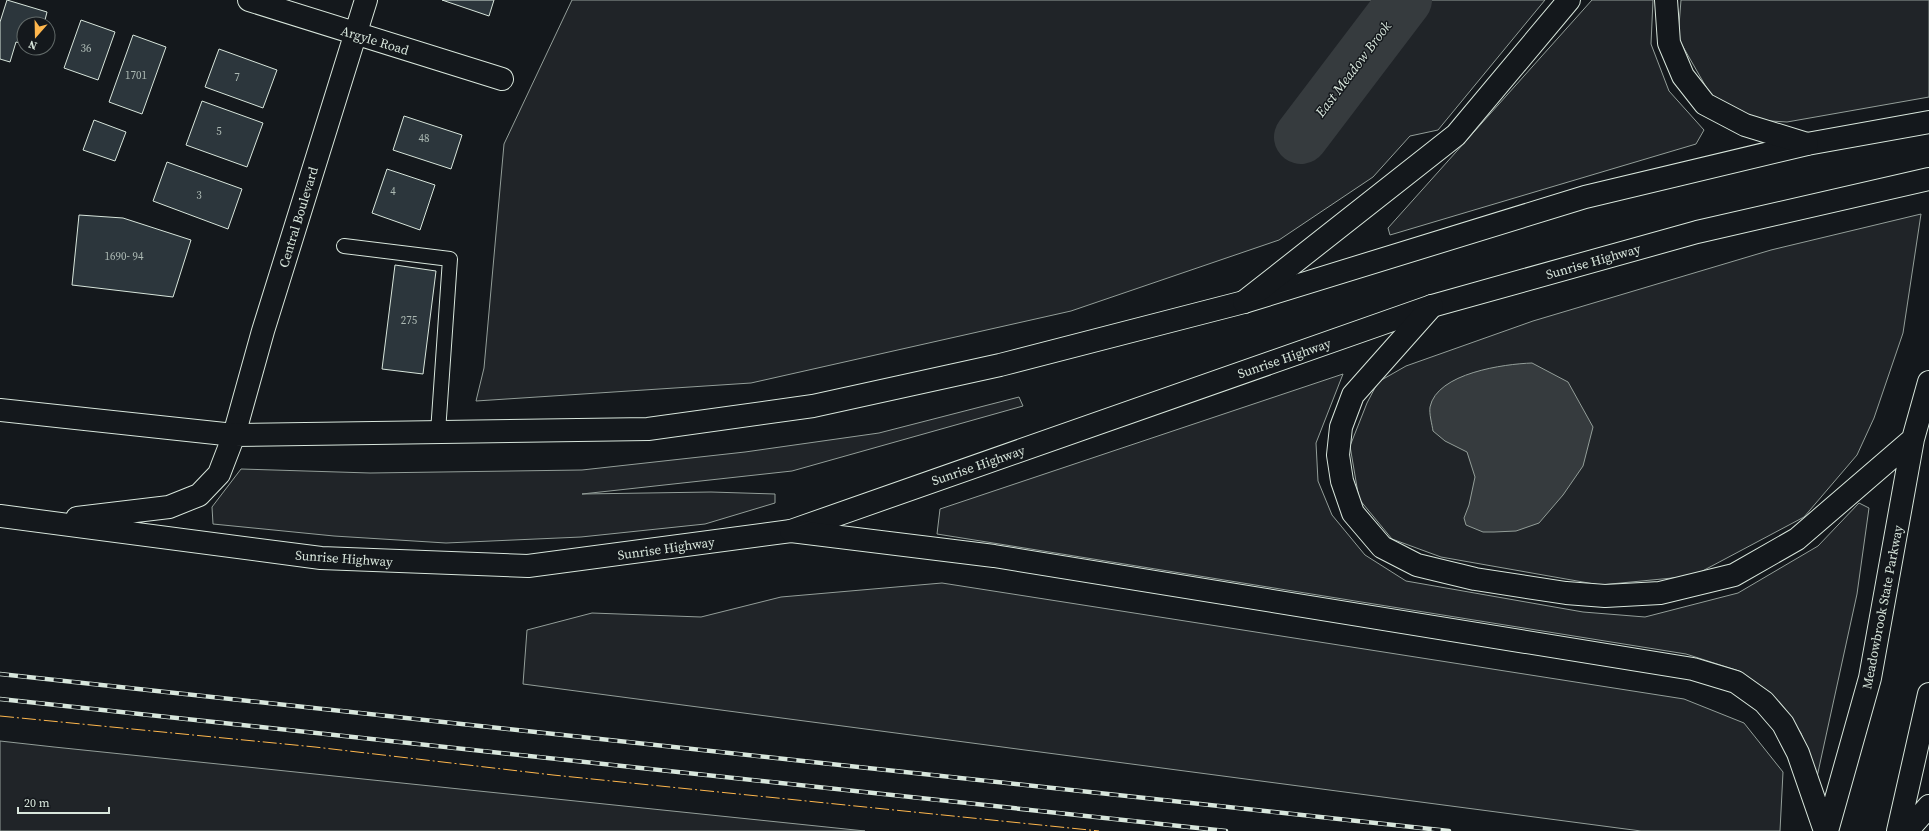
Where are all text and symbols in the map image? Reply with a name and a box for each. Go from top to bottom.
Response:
north arrow [16,16,56,56]
water label: East Meadow Brook [1310,17,1396,122]
street label: Argyle Road [339,22,412,59]
text: N [26,37,39,53]
house number: 36 [81,41,92,56]
house number: 1701 [125,68,147,83]
house number: 7 [234,70,240,85]
house number: 5 [216,124,222,139]
house number: 48 [419,131,430,146]
street label: Central Boulevard [275,164,322,270]
house number: 4 [390,184,396,199]
house number: 3 [196,188,202,203]
street label: Sunrise Highway [1544,240,1643,283]
house number: 1690- 94 [105,249,144,264]
house number: 275 [401,313,418,328]
street label: Sunrise Highway [1235,334,1333,382]
street label: Sunrise Highway [929,441,1027,489]
street label: Meadowbrook State Parkway [1858,523,1907,691]
street label: Sunrise Highway [617,533,716,564]
street label: Sunrise Highway [295,547,394,570]
scale bar [18,789,109,815]
text: 20 m [24,795,50,811]

